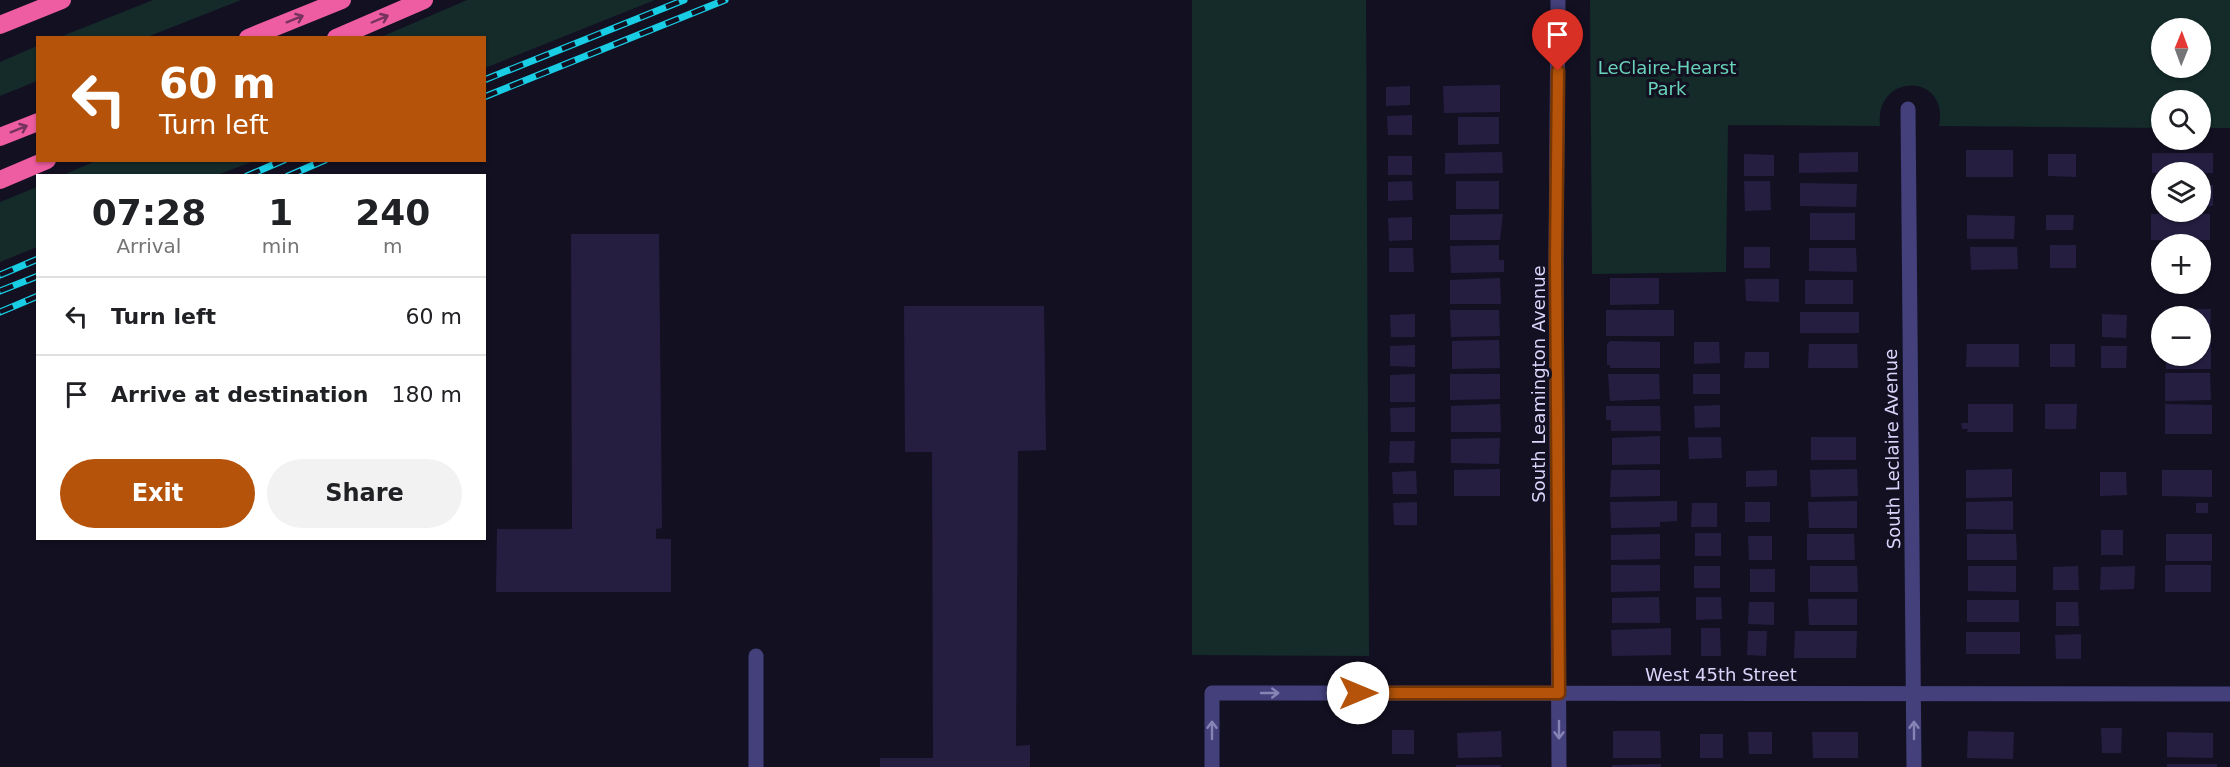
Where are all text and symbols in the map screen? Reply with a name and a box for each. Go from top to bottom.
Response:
pin [1532,9,1583,71]
one-way arrow [285,13,304,24]
one-way arrow [370,13,388,24]
icon: arrive [1541,18,1574,51]
north arrow [2151,18,2211,78]
map controls [2151,18,2211,366]
park label: LeClaire-Hearst Park [1598,57,1736,99]
text: 60 m [159,59,276,108]
icon: left [60,60,138,138]
button: search [2151,90,2211,150]
text: Turn left [159,109,269,140]
one-way arrow [9,123,27,134]
button: layers [2151,162,2211,222]
text: 07:28 [92,192,206,233]
text: 1 [268,192,293,233]
text: 240 [355,192,430,233]
text: Arrival [116,234,181,258]
text: min [262,234,300,258]
text: m [383,234,403,258]
button: + [2151,234,2211,294]
street label: South Leamington Avenue [1528,265,1549,503]
icon: left [60,300,93,333]
text: Turn left [111,304,216,329]
text: 60 m [406,304,462,329]
button: − [2151,306,2211,366]
street label: South Leclaire Avenue [1880,349,1904,549]
icon: arrive [60,378,93,411]
text: Arrive at destination [111,382,368,407]
text: 180 m [392,382,462,407]
button: Exit [60,459,255,528]
button: Share [267,459,462,528]
position arrow [1326,661,1390,725]
street label: West 45th Street [1645,664,1797,685]
one-way arrow [1260,687,1280,699]
one-way arrow [1553,719,1565,739]
one-way arrow [1206,720,1218,740]
one-way arrow [1908,721,1920,741]

